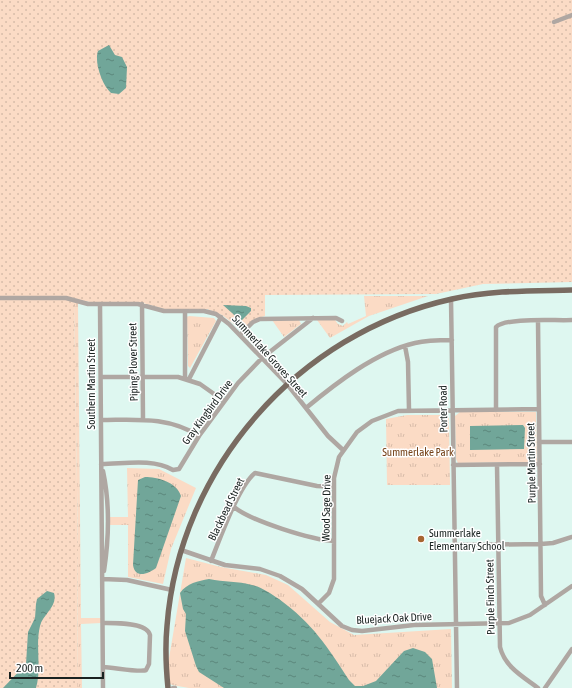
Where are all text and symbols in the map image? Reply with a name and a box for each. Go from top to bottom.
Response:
street label: Summerlake Groves Street [230,313,310,399]
street label: Piping Plover Street [126,323,140,401]
street label: Southern Martin Street [85,339,97,429]
street label: Gray Kingbird Drive [179,377,235,447]
street label: Porter Road [437,385,449,433]
street label: Purple Martin Street [524,423,538,503]
park label: Summerlake Park [382,446,454,458]
street label: Wood Sage Drive [319,474,333,542]
street label: Blackbead Street [206,476,246,542]
place label: Summerlake Elementary School [429,527,505,552]
marker: Summerlake Elementary School [416,534,426,544]
street label: Purple Finch Street [483,559,497,635]
street label: Bluejack Oak Drive [356,610,432,626]
scale bar [10,654,103,680]
text: 200 m [16,661,43,675]

